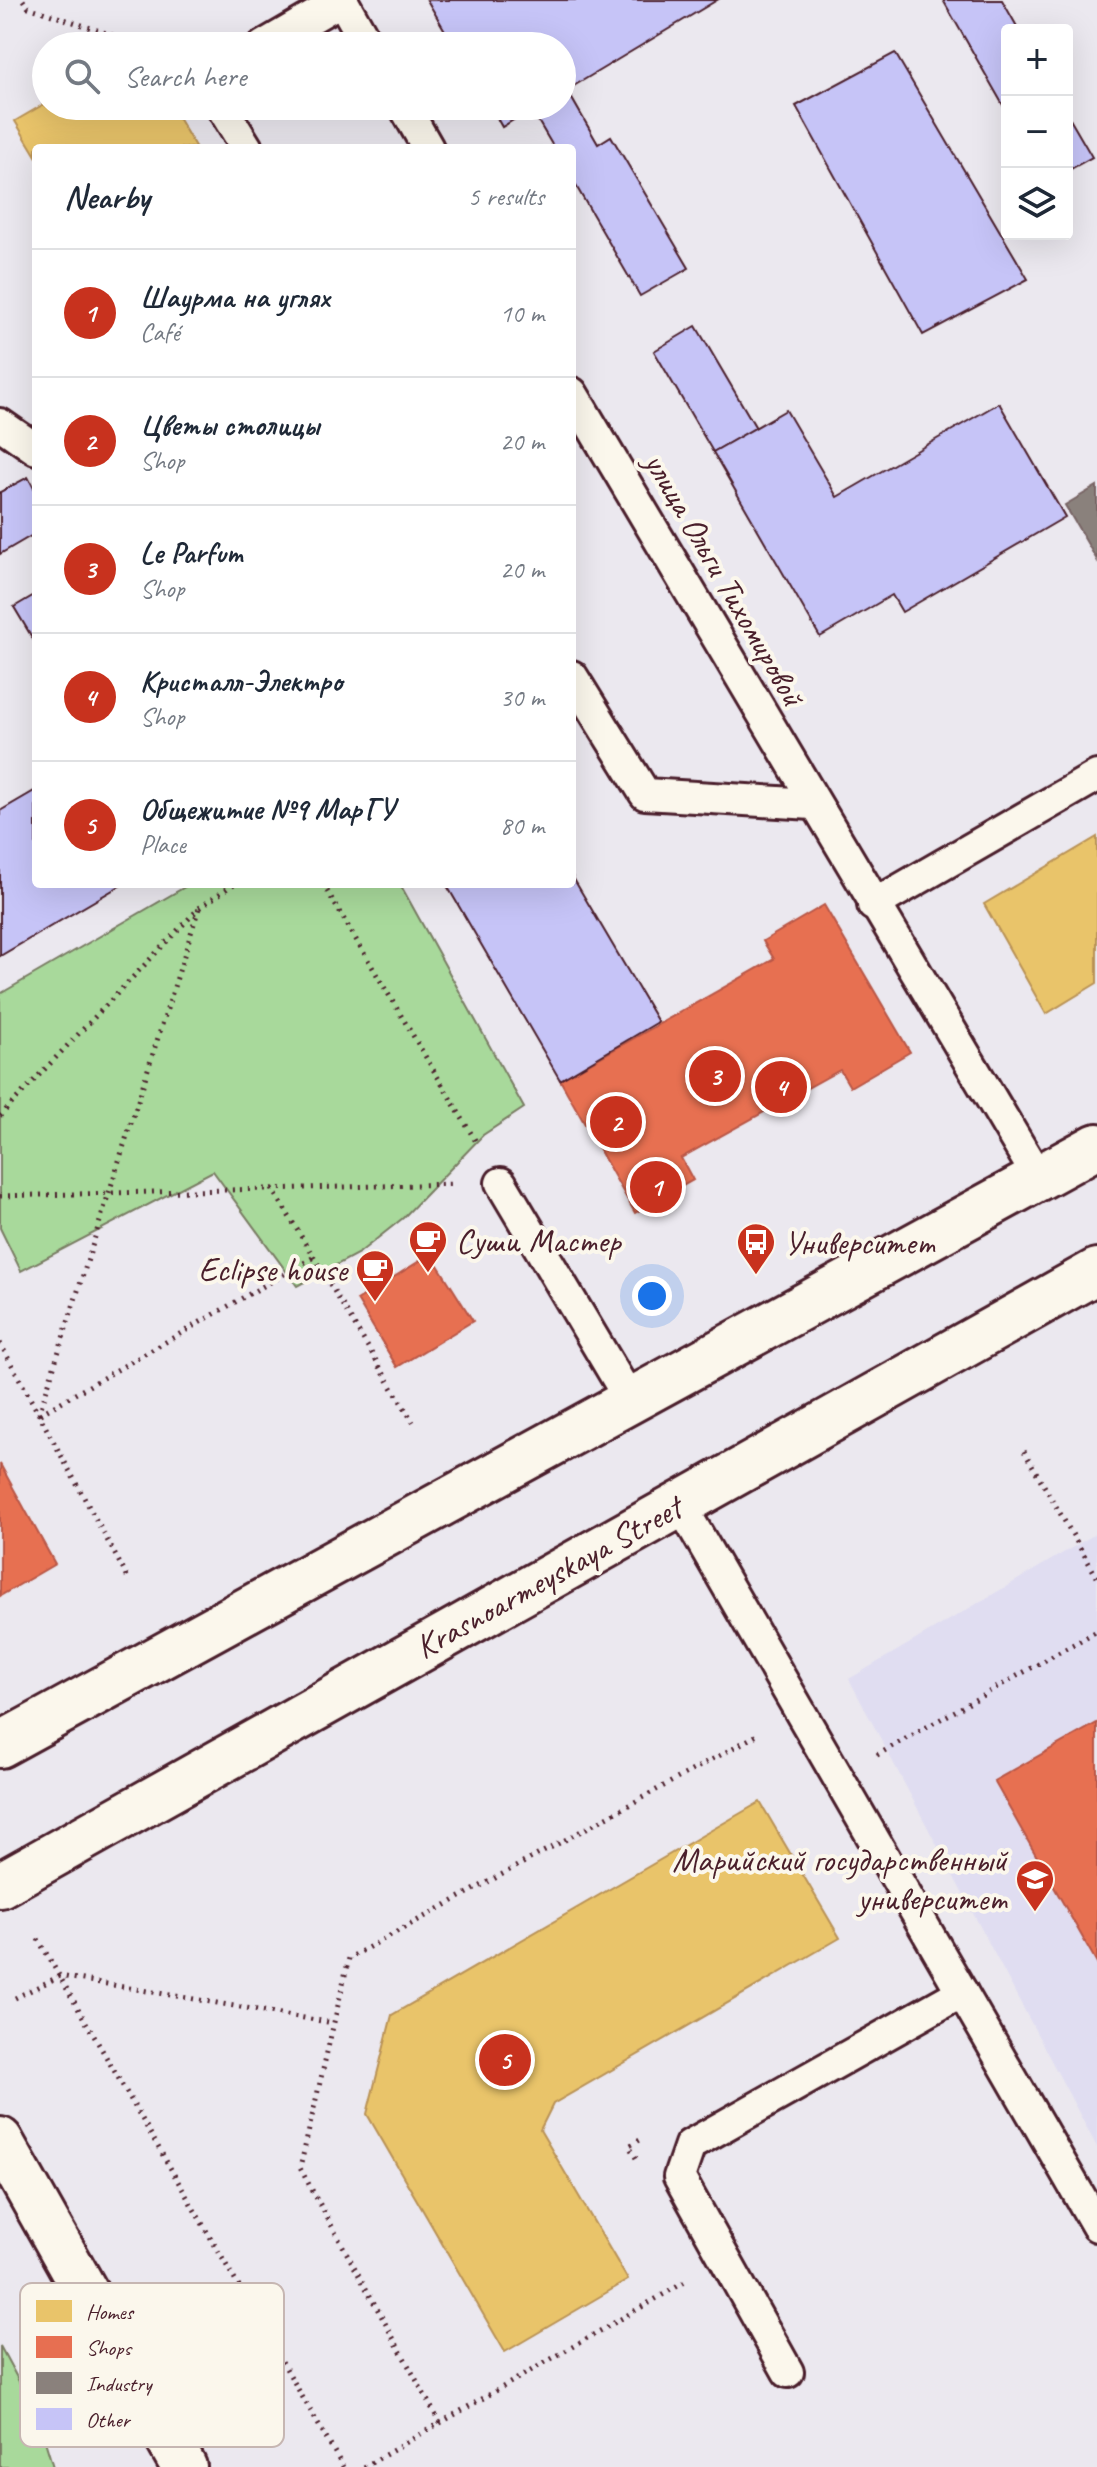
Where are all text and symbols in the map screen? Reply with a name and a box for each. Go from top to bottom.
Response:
map controls [1001,24,1073,240]
button: + [1001,24,1073,96]
search box [32,32,576,120]
icon: search [60,54,104,98]
text: Search here [124,57,246,95]
button: − [1001,96,1073,168]
button: layers [1001,168,1073,240]
text: Nearby [64,175,150,218]
text: 5 results [468,180,544,213]
text: Шаурма на углях [140,278,330,316]
text: 1 [84,297,96,330]
text: 10 m [500,297,544,330]
text: Café [140,316,180,349]
text: Цветы столицы [140,406,319,444]
text: 2 [84,425,96,458]
text: 20 m [500,425,544,458]
street label: улица Ольги Тихомировой [634,443,816,715]
text: Shop [140,444,184,477]
text: Le Parfum [140,534,243,572]
text: 3 [84,553,96,586]
text: 20 m [500,553,544,586]
text: Shop [140,572,184,605]
text: Кристалл-Электро [140,662,342,700]
text: 4 [84,681,96,714]
text: 30 m [500,681,544,714]
text: Shop [140,700,184,733]
text: Общежитие №9 МарГУ [140,790,395,828]
text: 5 [84,809,96,842]
text: 80 m [500,809,544,842]
text: Place [140,828,186,861]
pin: 3 [689,1046,741,1106]
pin: 4 [755,1057,807,1117]
pin: 2 [590,1092,642,1152]
pin: 1 [630,1157,682,1217]
cafe icon: Суши Мастер [407,1219,449,1274]
place label: Суши Мастер [456,1219,623,1262]
bus stop icon: Университет [735,1221,777,1276]
place label: Университет [784,1221,936,1264]
place label: Eclipse house [198,1248,349,1291]
cafe icon: Eclipse house [354,1248,396,1303]
your location [632,1276,672,1316]
street label: Krasnoarmeyskaya Street [407,1484,693,1668]
place label: Марийский государственный университет [672,1838,1009,1920]
school or university icon: Марийский государственный университет [1014,1858,1056,1913]
pin: 5 [479,2030,531,2090]
legend [20,2283,284,2447]
text: Homes [86,2298,135,2326]
text: Shops [86,2334,133,2362]
text: Industry [86,2370,154,2398]
text: Other [86,2406,132,2434]

